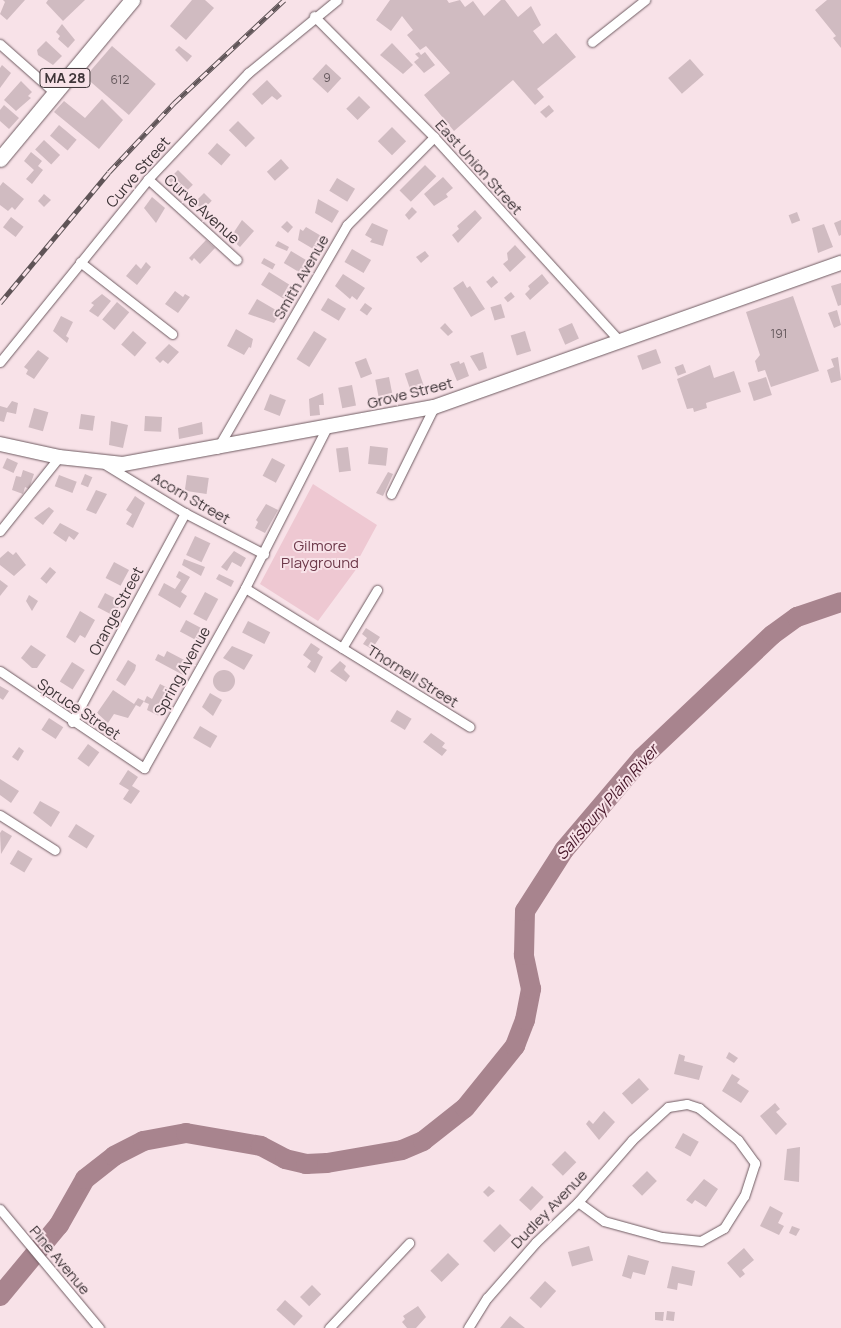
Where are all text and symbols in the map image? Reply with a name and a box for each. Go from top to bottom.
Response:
road number: MA 28 [39,66,91,90]
house number: 9 [323,71,331,85]
house number: 612 [111,73,129,87]
street label: East Union Street [432,116,526,218]
street label: Curve Street [102,133,174,211]
street label: Curve Avenue [160,170,244,248]
street label: Smith Avenue [270,231,332,323]
house number: 191 [771,327,787,341]
street label: Grove Street [365,374,455,412]
street label: Acorn Street [148,468,234,528]
park label: Gilmore Playground [281,536,359,571]
street label: Orange Street [85,564,147,658]
street label: Spring Avenue [150,623,214,719]
street label: Thornell Street [364,641,462,711]
street label: Spruce Street [34,675,124,743]
water label: Salisbury Plain River [552,740,662,864]
street label: Dudley Avenue [507,1166,591,1252]
street label: Pine Avenue [26,1222,94,1298]

